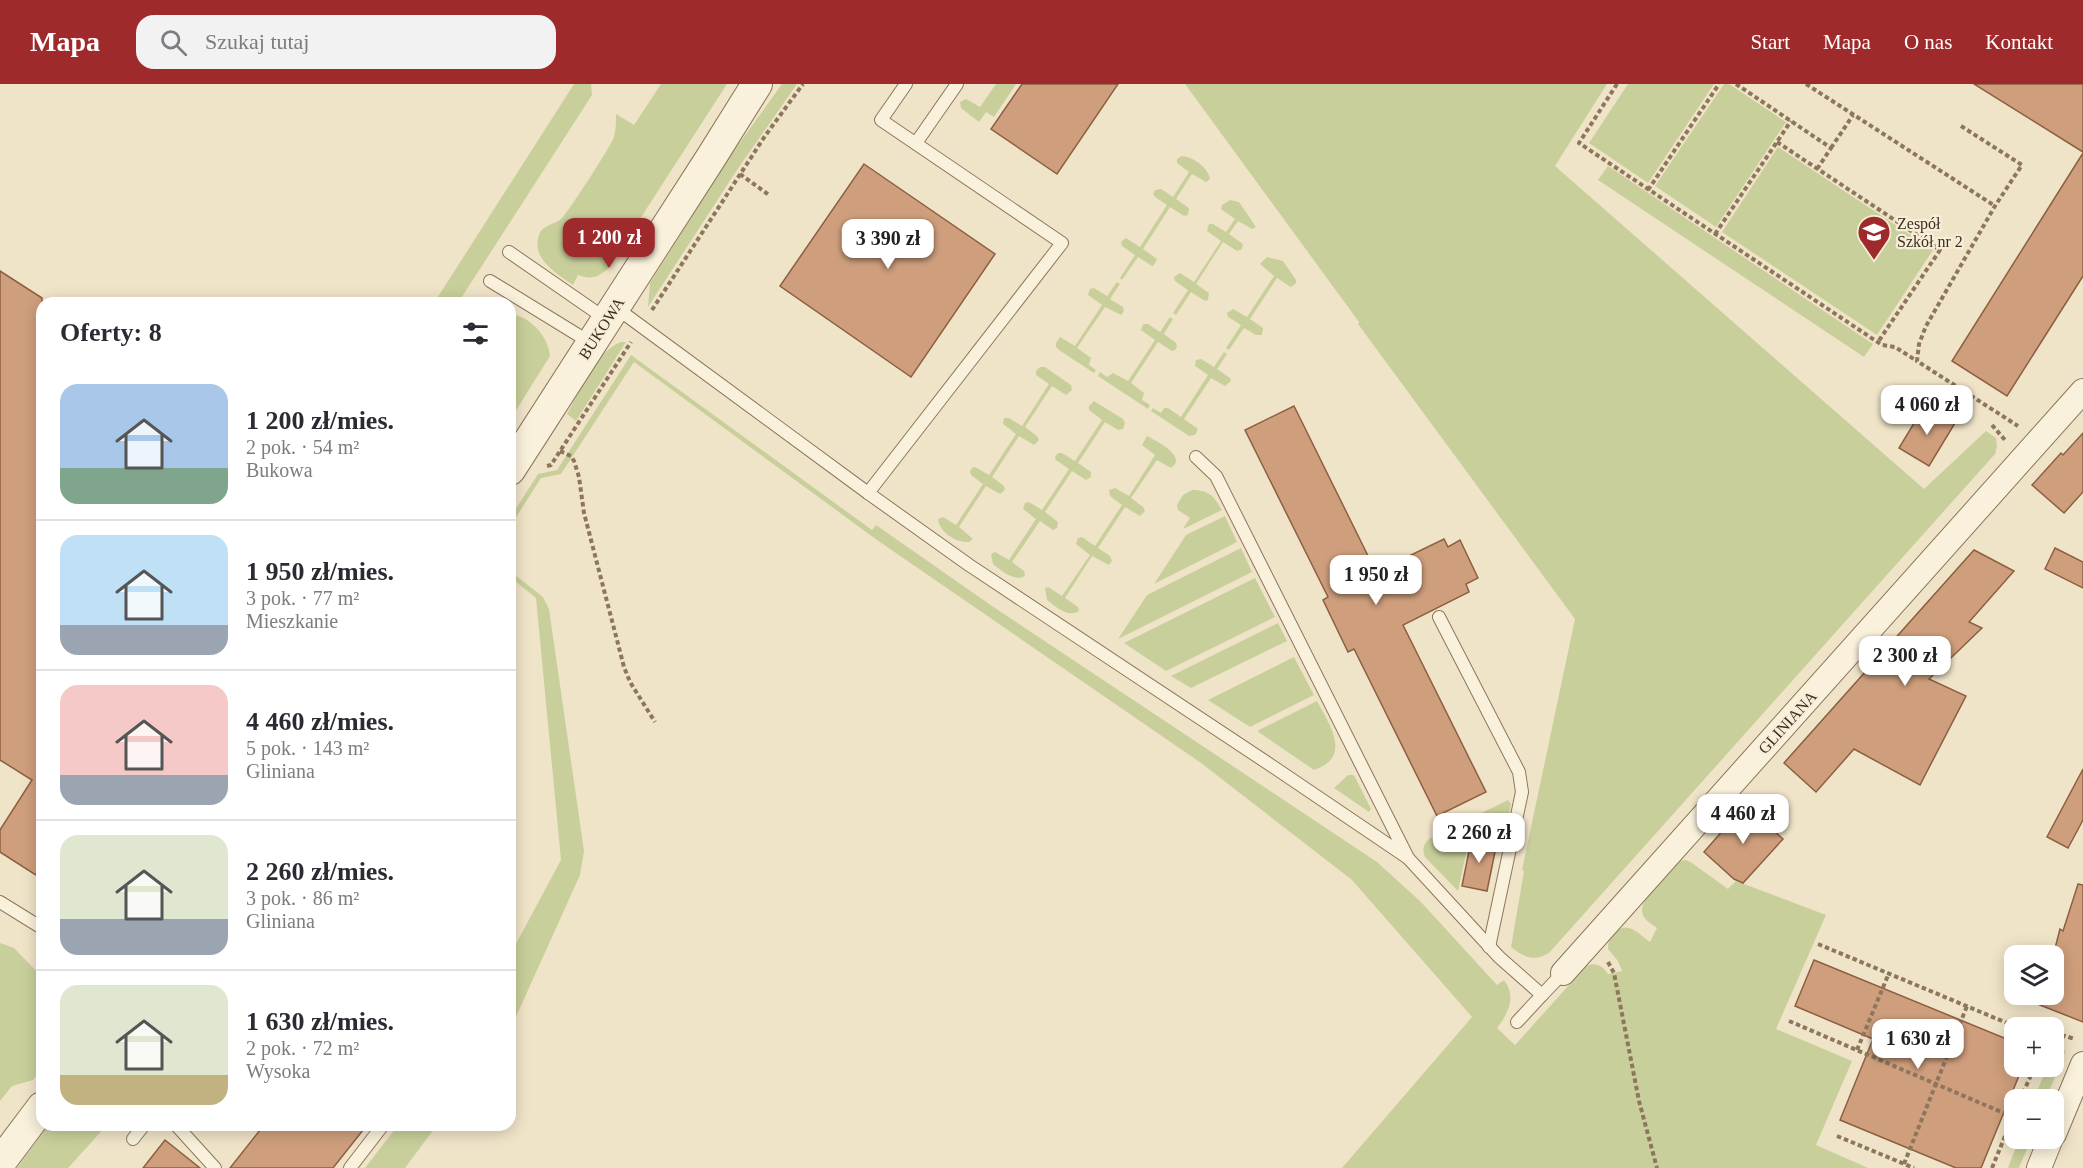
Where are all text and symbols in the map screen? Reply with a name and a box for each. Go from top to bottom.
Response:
search box [136,15,556,69]
text: Mapa [30,26,100,57]
icon: search [157,26,190,59]
text: Szukaj tutaj [205,29,309,54]
text: Start [1750,30,1790,54]
text: Mapa [1823,30,1871,54]
text: O nas [1904,30,1952,54]
text: Kontakt [1985,30,2053,54]
school or university icon: Zespół Szkół nr 2 [1856,214,1892,261]
place label: Zespół Szkół nr 2 [1897,215,1963,250]
pin: 1 200 zł [547,218,671,269]
pin: 3 390 zł [826,219,950,270]
text: 1 200 zł [577,226,641,248]
text: 3 390 zł [856,227,920,249]
street label: BUKOWA [575,294,628,362]
icon: filters [459,317,492,350]
text: Oferty: 8 [60,318,162,347]
pin: 4 060 zł [1865,385,1989,436]
text: 4 060 zł [1895,393,1959,415]
text: 1 200 zł/mies. [246,406,394,435]
icon: home [108,408,180,480]
text: 2 pok. · 54 m² [246,436,359,458]
text: Bukowa [246,459,313,481]
pin: 1 950 zł [1314,555,1438,606]
text: 1 950 zł/mies. [246,557,394,586]
icon: home [108,559,180,631]
text: 1 950 zł [1344,563,1408,585]
text: 3 pok. · 77 m² [246,587,359,609]
text: Mieszkanie [246,610,338,632]
pin: 2 300 zł [1843,636,1967,687]
text: 2 300 zł [1873,644,1937,666]
street label: GLINIANA [1755,687,1820,757]
text: 4 460 zł/mies. [246,707,394,736]
icon: home [108,709,180,781]
text: 5 pok. · 143 m² [246,737,369,759]
text: Gliniana [246,760,315,782]
pin: 4 460 zł [1681,794,1805,845]
text: 4 460 zł [1711,802,1775,824]
pin: 2 260 zł [1417,813,1541,864]
text: 2 260 zł [1447,821,1511,843]
text: 2 260 zł/mies. [246,857,394,886]
icon: home [108,859,180,931]
text: 3 pok. · 86 m² [246,887,359,909]
text: Gliniana [246,910,315,932]
map controls [2004,945,2064,1149]
button: layers [2004,945,2064,1005]
text: 1 630 zł/mies. [246,1007,394,1036]
icon: home [108,1009,180,1081]
button: + [2004,1017,2064,1077]
pin: 1 630 zł [1856,1019,1980,1070]
text: 1 630 zł [1886,1027,1950,1049]
text: 2 pok. · 72 m² [246,1037,359,1059]
text: Wysoka [246,1060,310,1082]
button: − [2004,1089,2064,1149]

